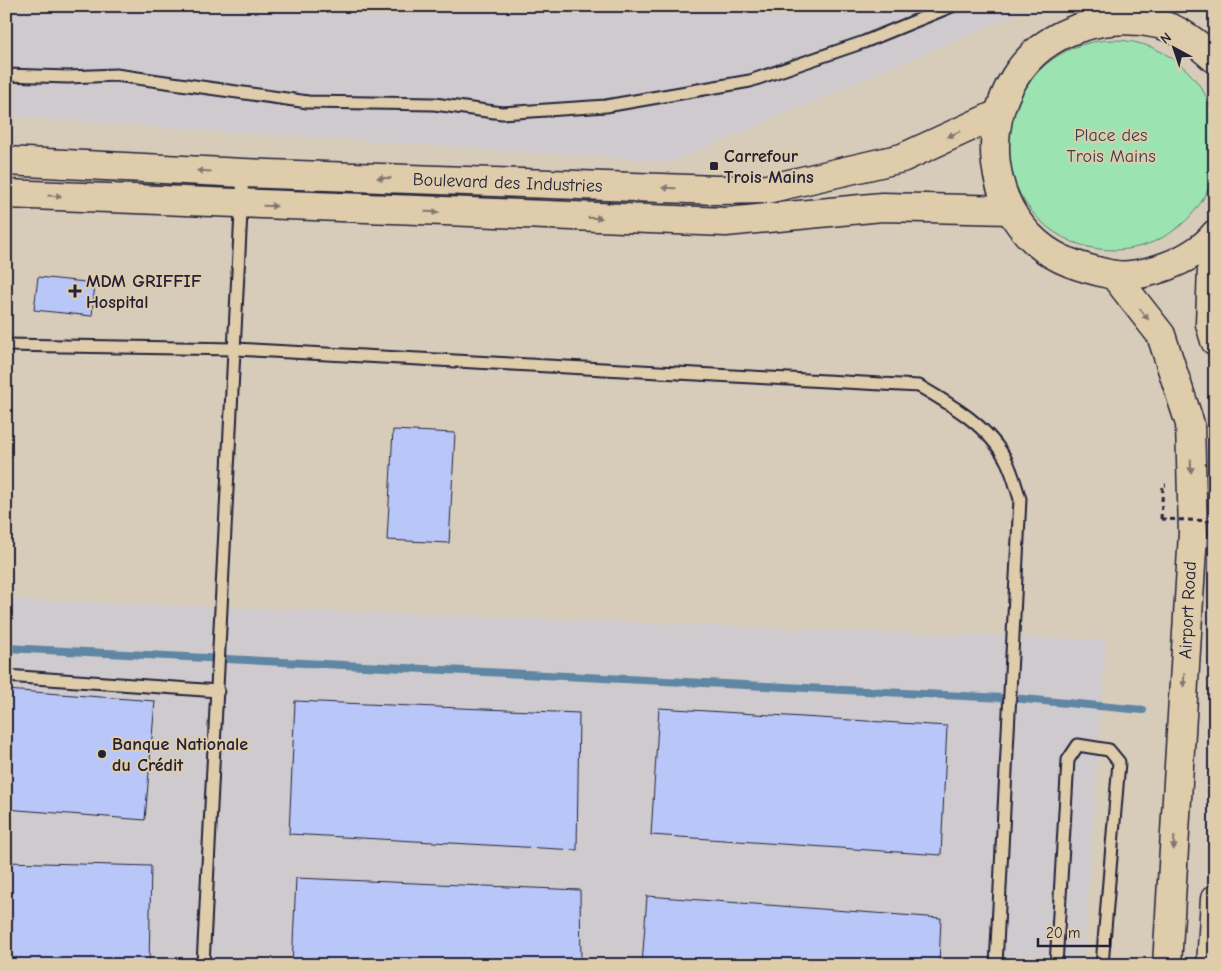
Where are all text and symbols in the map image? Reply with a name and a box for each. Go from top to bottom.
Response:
north arrow [1148,22,1198,72]
text: N [1157,29,1175,48]
park label: Place des Trois Mains [1066,125,1156,167]
one-way arrow [947,131,961,139]
place label: Carrefour Trois Mains [724,146,814,188]
marker: Carrefour Trois Mains [708,160,720,172]
one-way arrow [196,167,212,175]
street label: Boulevard des Industries [412,169,603,196]
one-way arrow [376,174,392,182]
one-way arrow [661,184,677,192]
one-way arrow [47,193,63,201]
one-way arrow [262,202,278,210]
one-way arrow [424,208,440,216]
one-way arrow [587,214,603,222]
place label: MDM GRIFFIF Hospital [86,271,202,313]
marker: MDM GRIFFIF Hospital [68,284,82,298]
one-way arrow [1139,307,1149,320]
one-way arrow [1187,458,1195,474]
street label: Airport Road [1175,561,1201,659]
one-way arrow [1179,673,1187,689]
place label: Banque Nationale du Crédit [112,734,248,776]
marker: Banque Nationale du Crédit [96,748,108,760]
one-way arrow [1170,835,1178,851]
scale bar [1038,916,1111,948]
text: 20 m [1046,924,1080,942]

